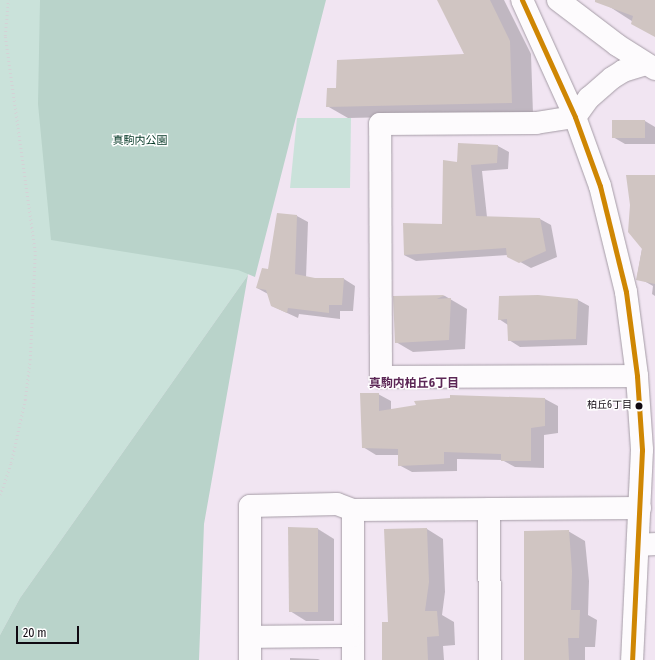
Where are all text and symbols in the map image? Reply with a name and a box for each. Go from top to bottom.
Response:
park label: 真駒内公園 [113,134,167,148]
district label: 真駒内柏丘6丁目 [369,377,459,391]
place label: 柏丘6丁目 [587,400,632,412]
marker: 柏丘6丁目 [634,401,644,411]
scale bar [18,618,81,644]
text: 20 m [23,626,47,640]

